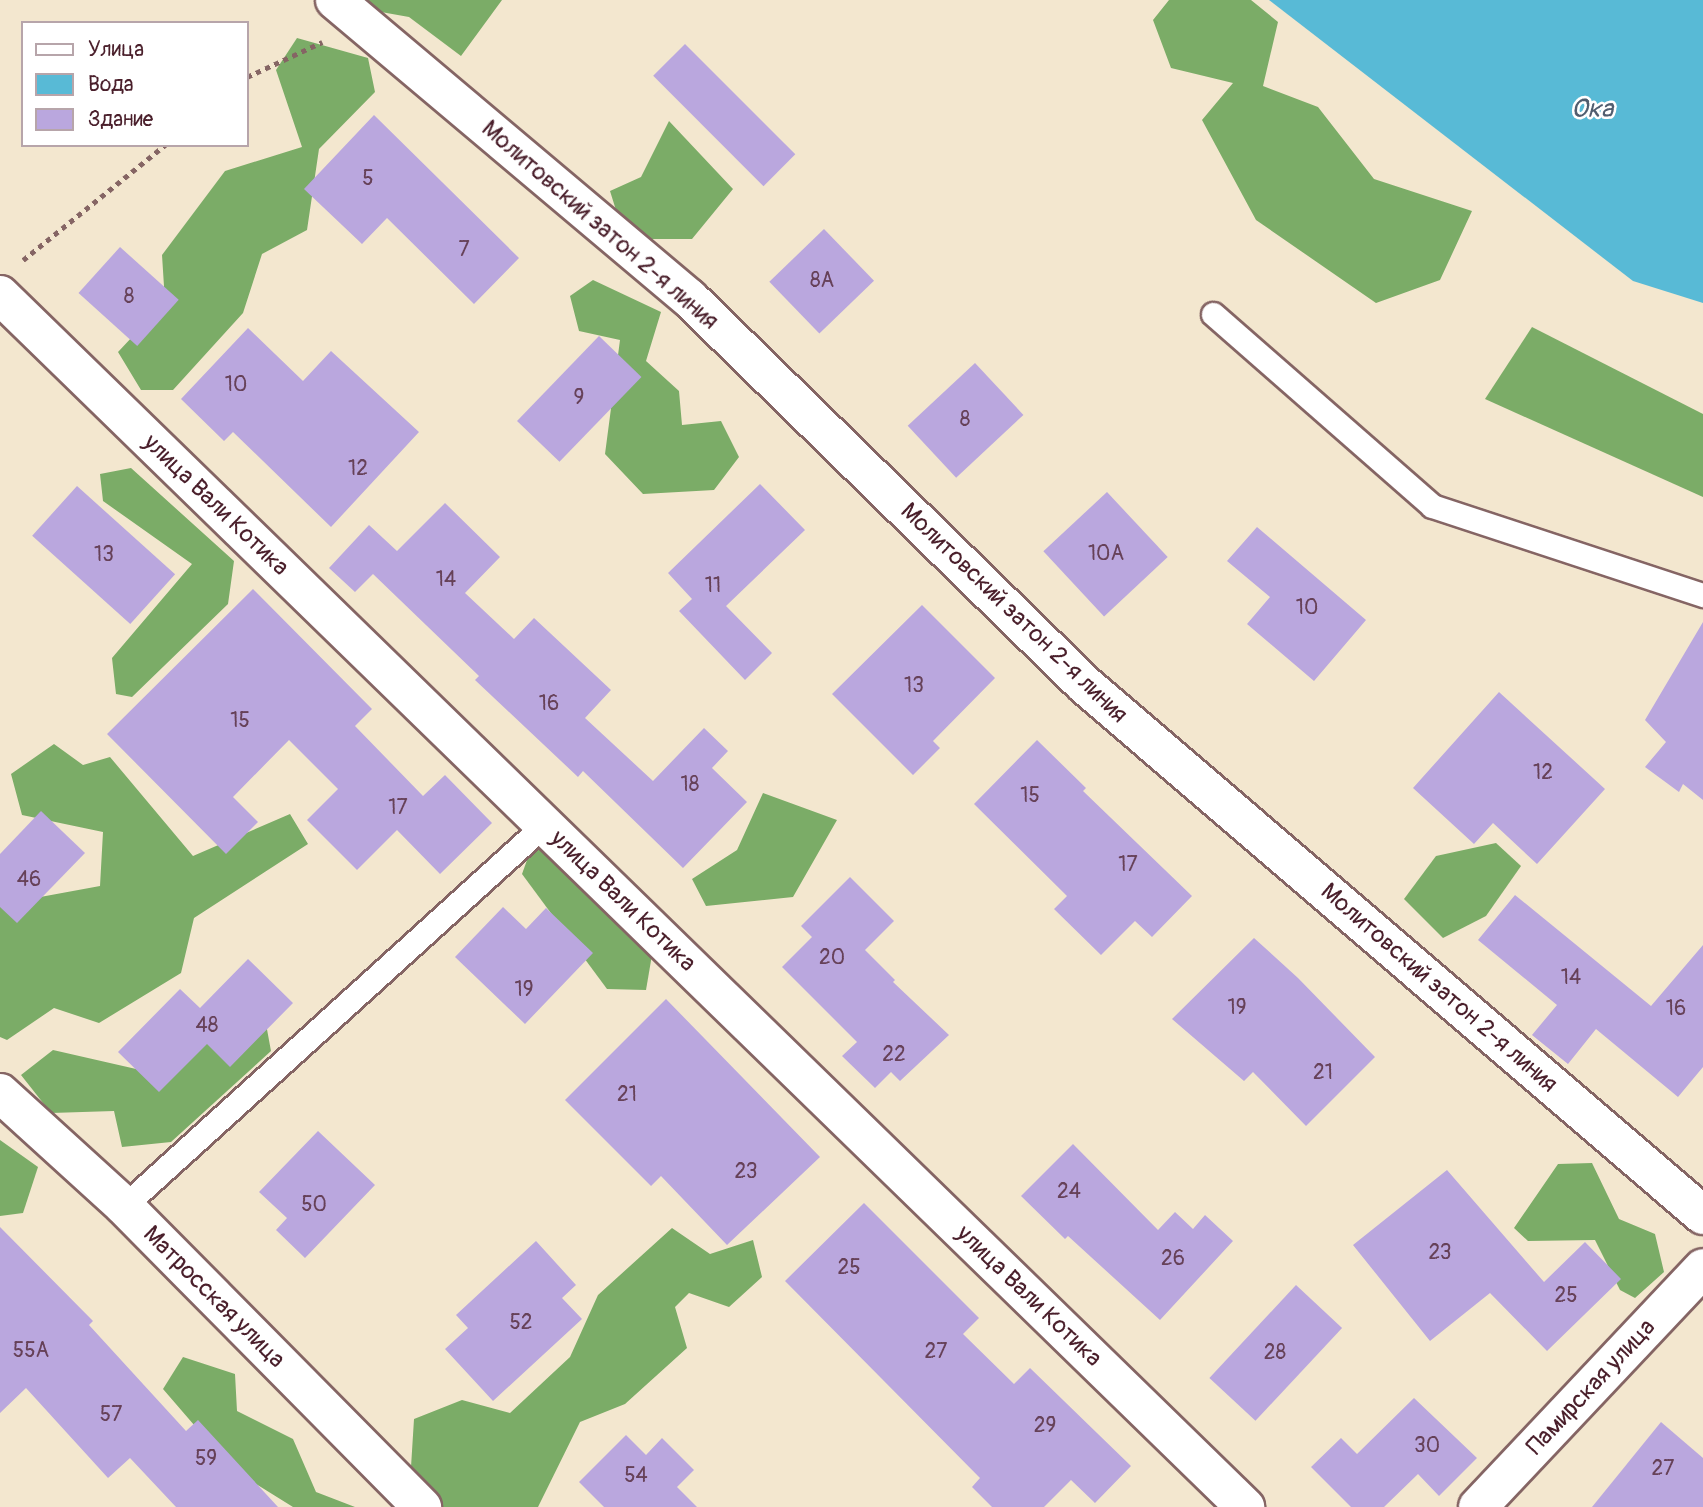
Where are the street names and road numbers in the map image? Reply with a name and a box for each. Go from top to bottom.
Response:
street label: Молитовский затон 2-я линия [476,114,724,336]
street label: улица Вали Котика [137,428,295,582]
street label: Молитовский затон 2-я линия [895,497,1133,729]
street label: улица Вали Котика [544,824,702,978]
street label: Молитовский затон 2-я линия [1315,877,1563,1099]
street label: улица Вали Котика [950,1219,1108,1373]
street label: Матросская улица [137,1220,291,1374]
street label: Памирская улица [1521,1313,1661,1461]

